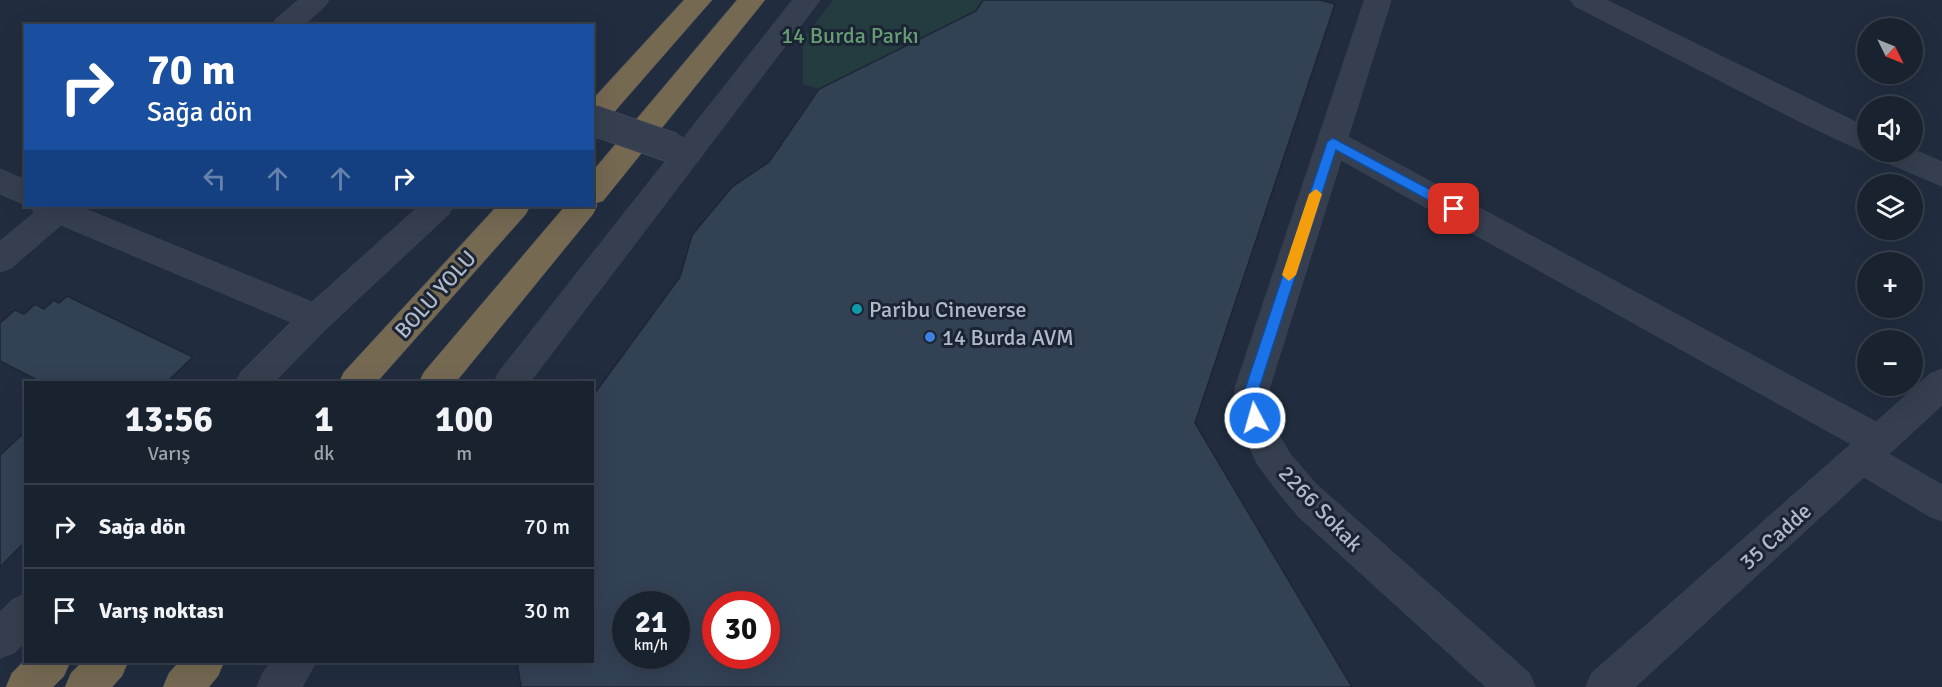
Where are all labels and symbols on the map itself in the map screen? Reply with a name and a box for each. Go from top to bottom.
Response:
north arrow [1857,18,1923,84]
park label: 14 Burda Parkı [781,22,919,49]
pin [1428,183,1479,234]
street label: BOLU YOLU [389,245,482,344]
place label: Paribu Cineverse [869,296,1027,323]
marker: Paribu Cineverse [850,302,864,316]
place label: 14 Burda AVM [942,324,1074,351]
marker: 14 Burda AVM [923,330,937,344]
position arrow [1223,386,1287,450]
street label: 2266 Sokak [1273,460,1368,557]
street label: 35 Cadde [1734,497,1817,576]
speed limit sign: 30 [702,591,780,669]

